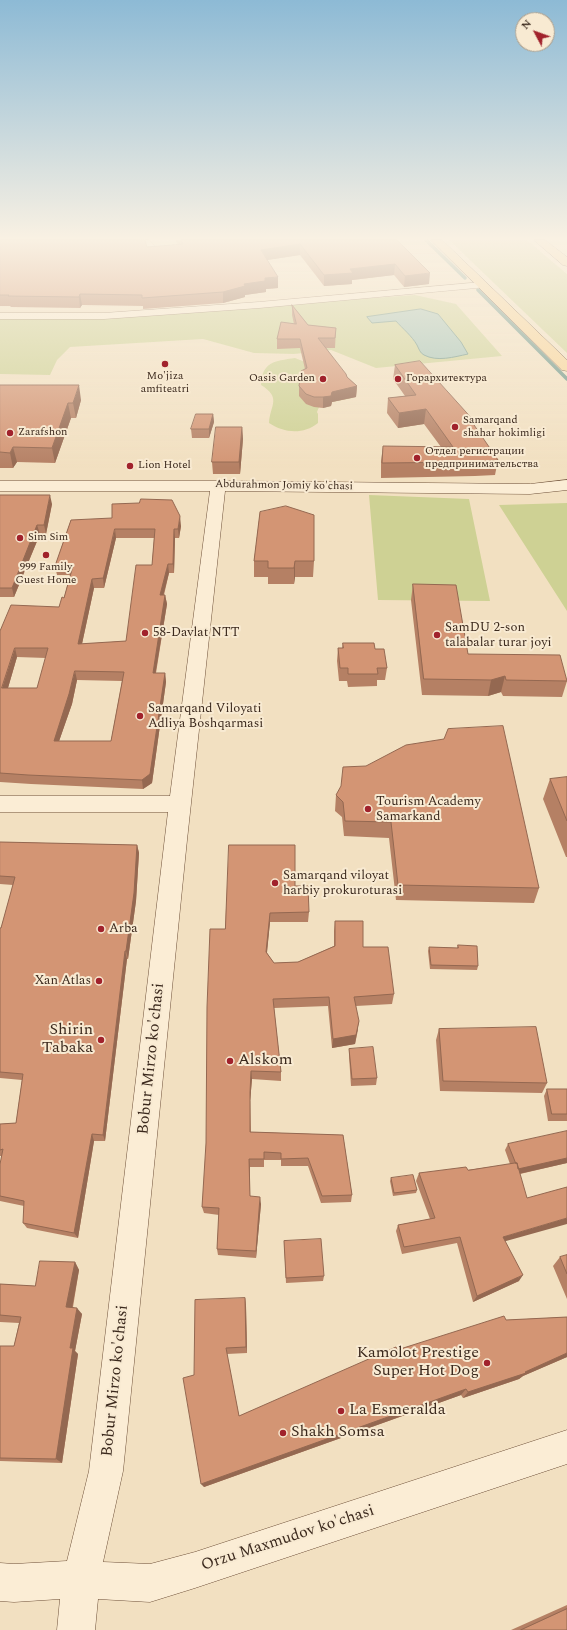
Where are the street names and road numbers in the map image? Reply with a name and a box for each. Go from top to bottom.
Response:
street label: Abdurahmon Jomiy ko'chasi [215,478,353,494]
street label: Bobur Mirzo ko'chasi [134,982,170,1136]
street label: Bobur Mirzo ko'chasi [98,1304,134,1458]
street label: Orzu Maxmudov ko'chasi [199,1502,377,1576]

